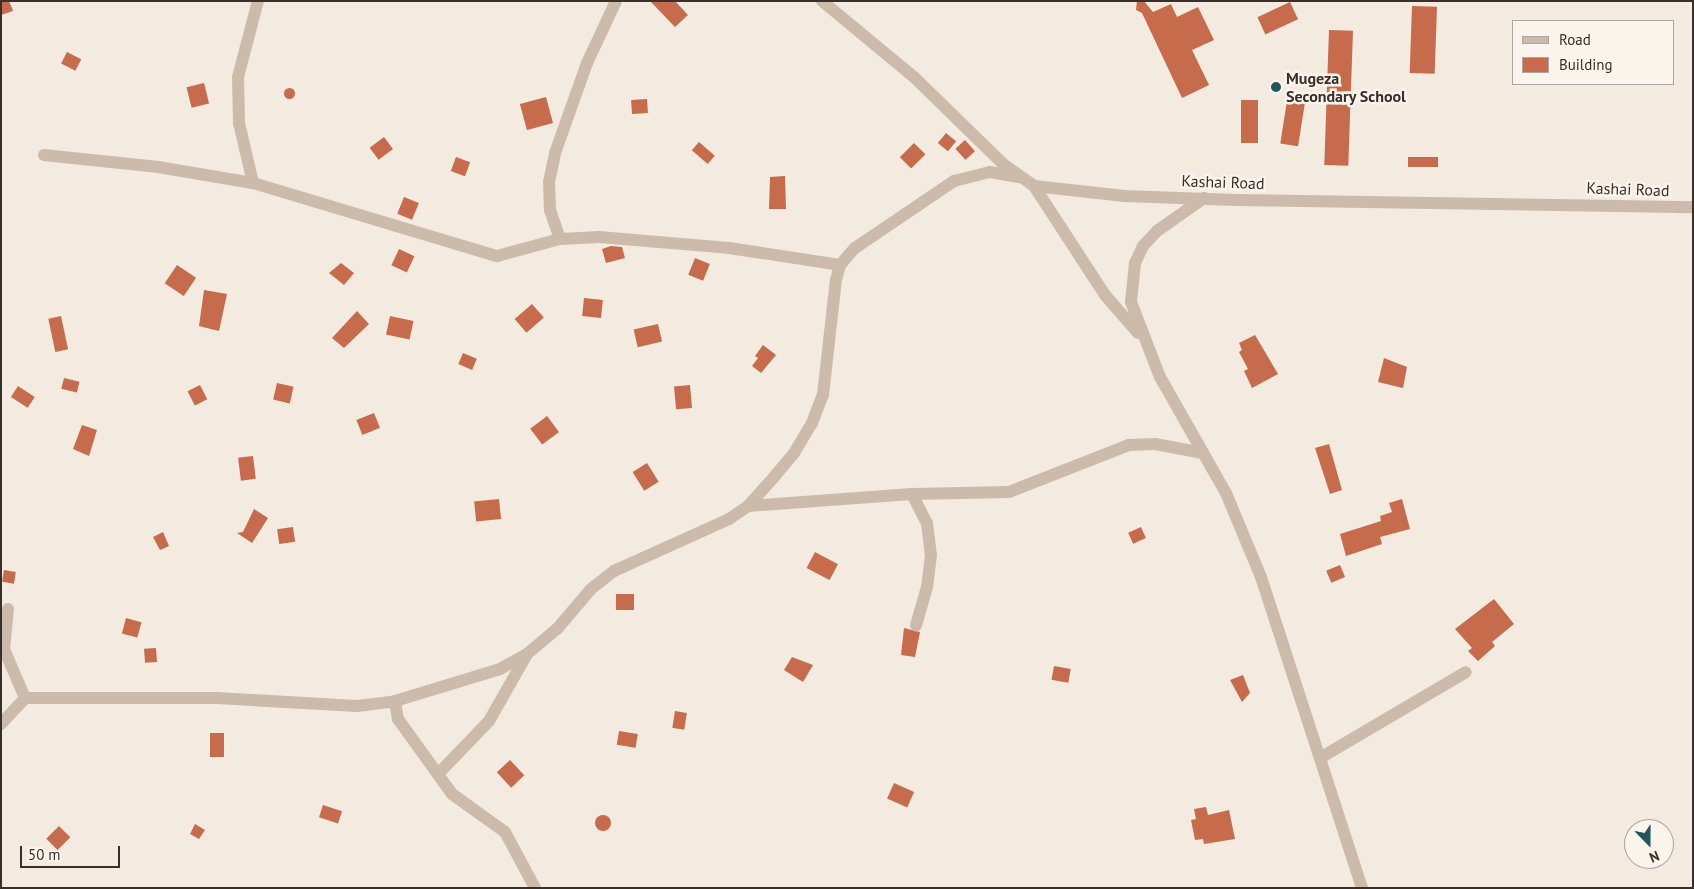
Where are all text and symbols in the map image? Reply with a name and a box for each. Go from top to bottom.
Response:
legend [1512,20,1674,85]
text: Road [1559,30,1591,49]
text: Building [1559,55,1613,74]
place label: Mugeza Secondary School [1286,68,1406,106]
marker: Mugeza Secondary School [1270,81,1282,93]
street label: Kashai Road [1181,171,1265,193]
street label: Kashai Road [1586,178,1670,200]
north arrow [1624,819,1674,869]
scale bar [22,836,122,868]
text: 50 m [28,845,61,864]
text: N [1647,847,1662,867]

